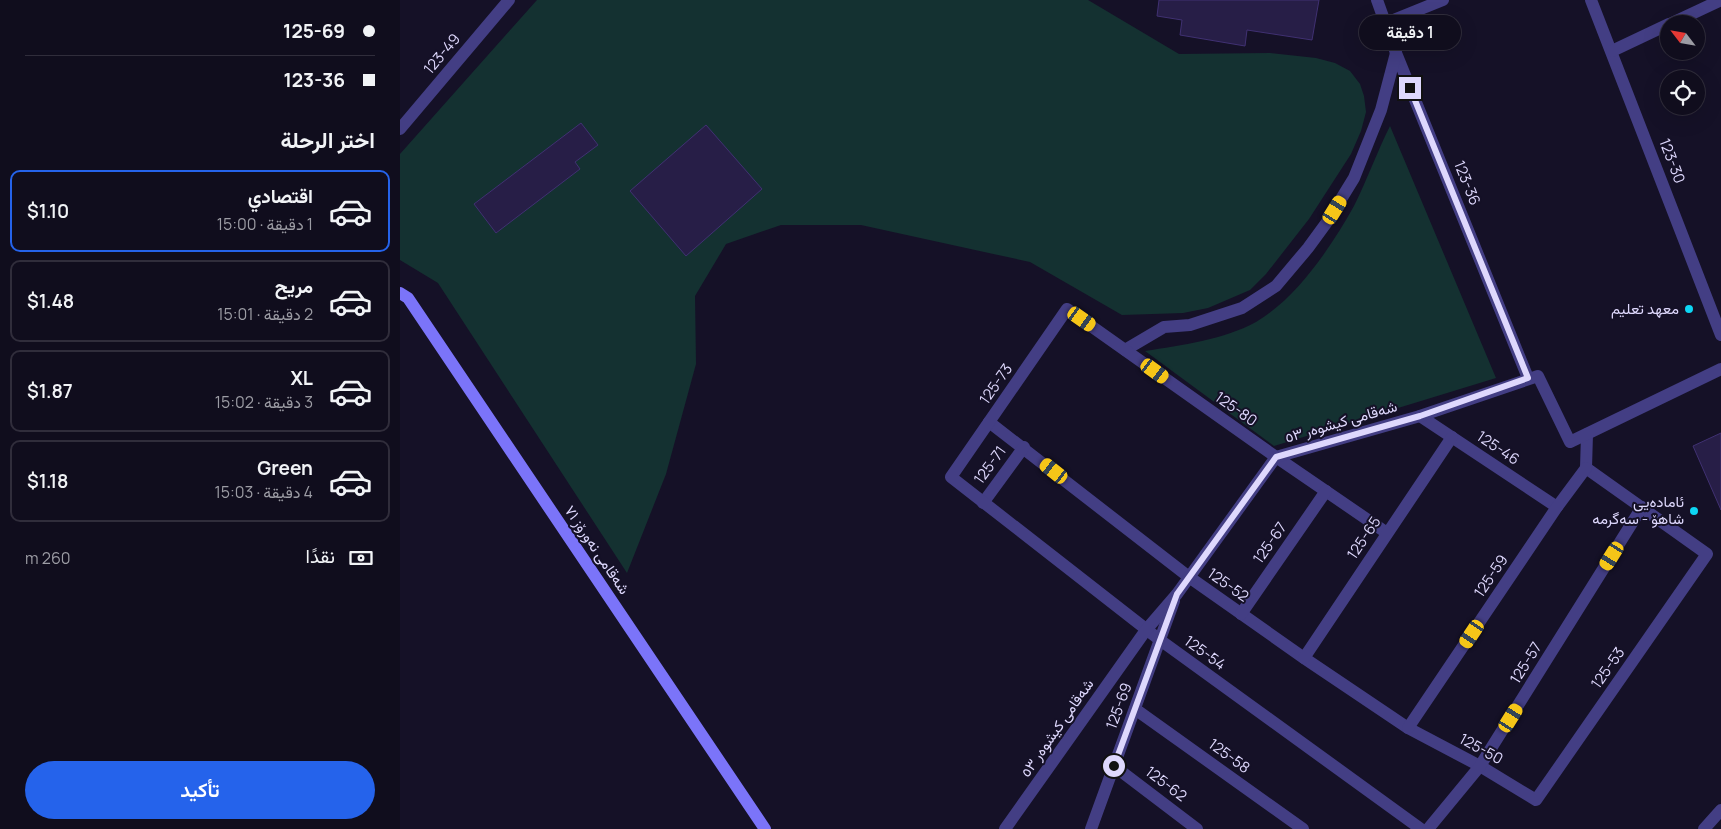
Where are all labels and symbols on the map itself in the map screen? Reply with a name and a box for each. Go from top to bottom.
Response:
north arrow [1660,15,1705,60]
callout: 1 دقيقة [1359,16,1461,51]
street label: 123-49 [418,29,465,78]
route end [1399,77,1421,99]
street label: 123-30 [1654,135,1691,186]
street label: 123-36 [1449,157,1486,208]
car [1320,193,1349,227]
place label: معهد تعليم [1611,298,1679,319]
marker: معهد تعليم [1683,303,1695,315]
car [1065,304,1098,334]
car [1138,356,1171,386]
street label: 125-73 [974,359,1017,408]
street label: 125-80 [1211,386,1262,431]
street label: شەقامی کیشوەر ٥٣ [1282,395,1400,448]
street label: 125-46 [1473,426,1524,470]
street label: 125-71 [969,441,1011,488]
car [1037,456,1070,486]
place label: ئامادەیی شاهۆ - سەگرمە [1592,491,1684,529]
street label: شەقامی نەورۆز ٧١ [560,501,635,599]
marker: ئامادەیی شاهۆ - سەگرمە [1688,505,1700,517]
street label: 125-65 [1342,512,1386,563]
street label: 125-67 [1248,518,1291,568]
car [1597,539,1626,573]
street label: 125-59 [1469,550,1513,601]
street label: 125-52 [1203,563,1253,606]
car [1457,617,1486,651]
street label: 125-54 [1180,630,1231,675]
street label: 125-57 [1505,638,1547,688]
street label: 125-53 [1586,643,1629,693]
street label: شەقامی کیشوەر ٥٣ [1015,674,1098,781]
street label: 125-69 [1100,680,1137,732]
car [1496,701,1525,735]
street label: 125-50 [1456,728,1507,769]
street label: 125-58 [1204,733,1254,778]
route start [1103,755,1125,777]
street label: 125-62 [1141,761,1191,806]

